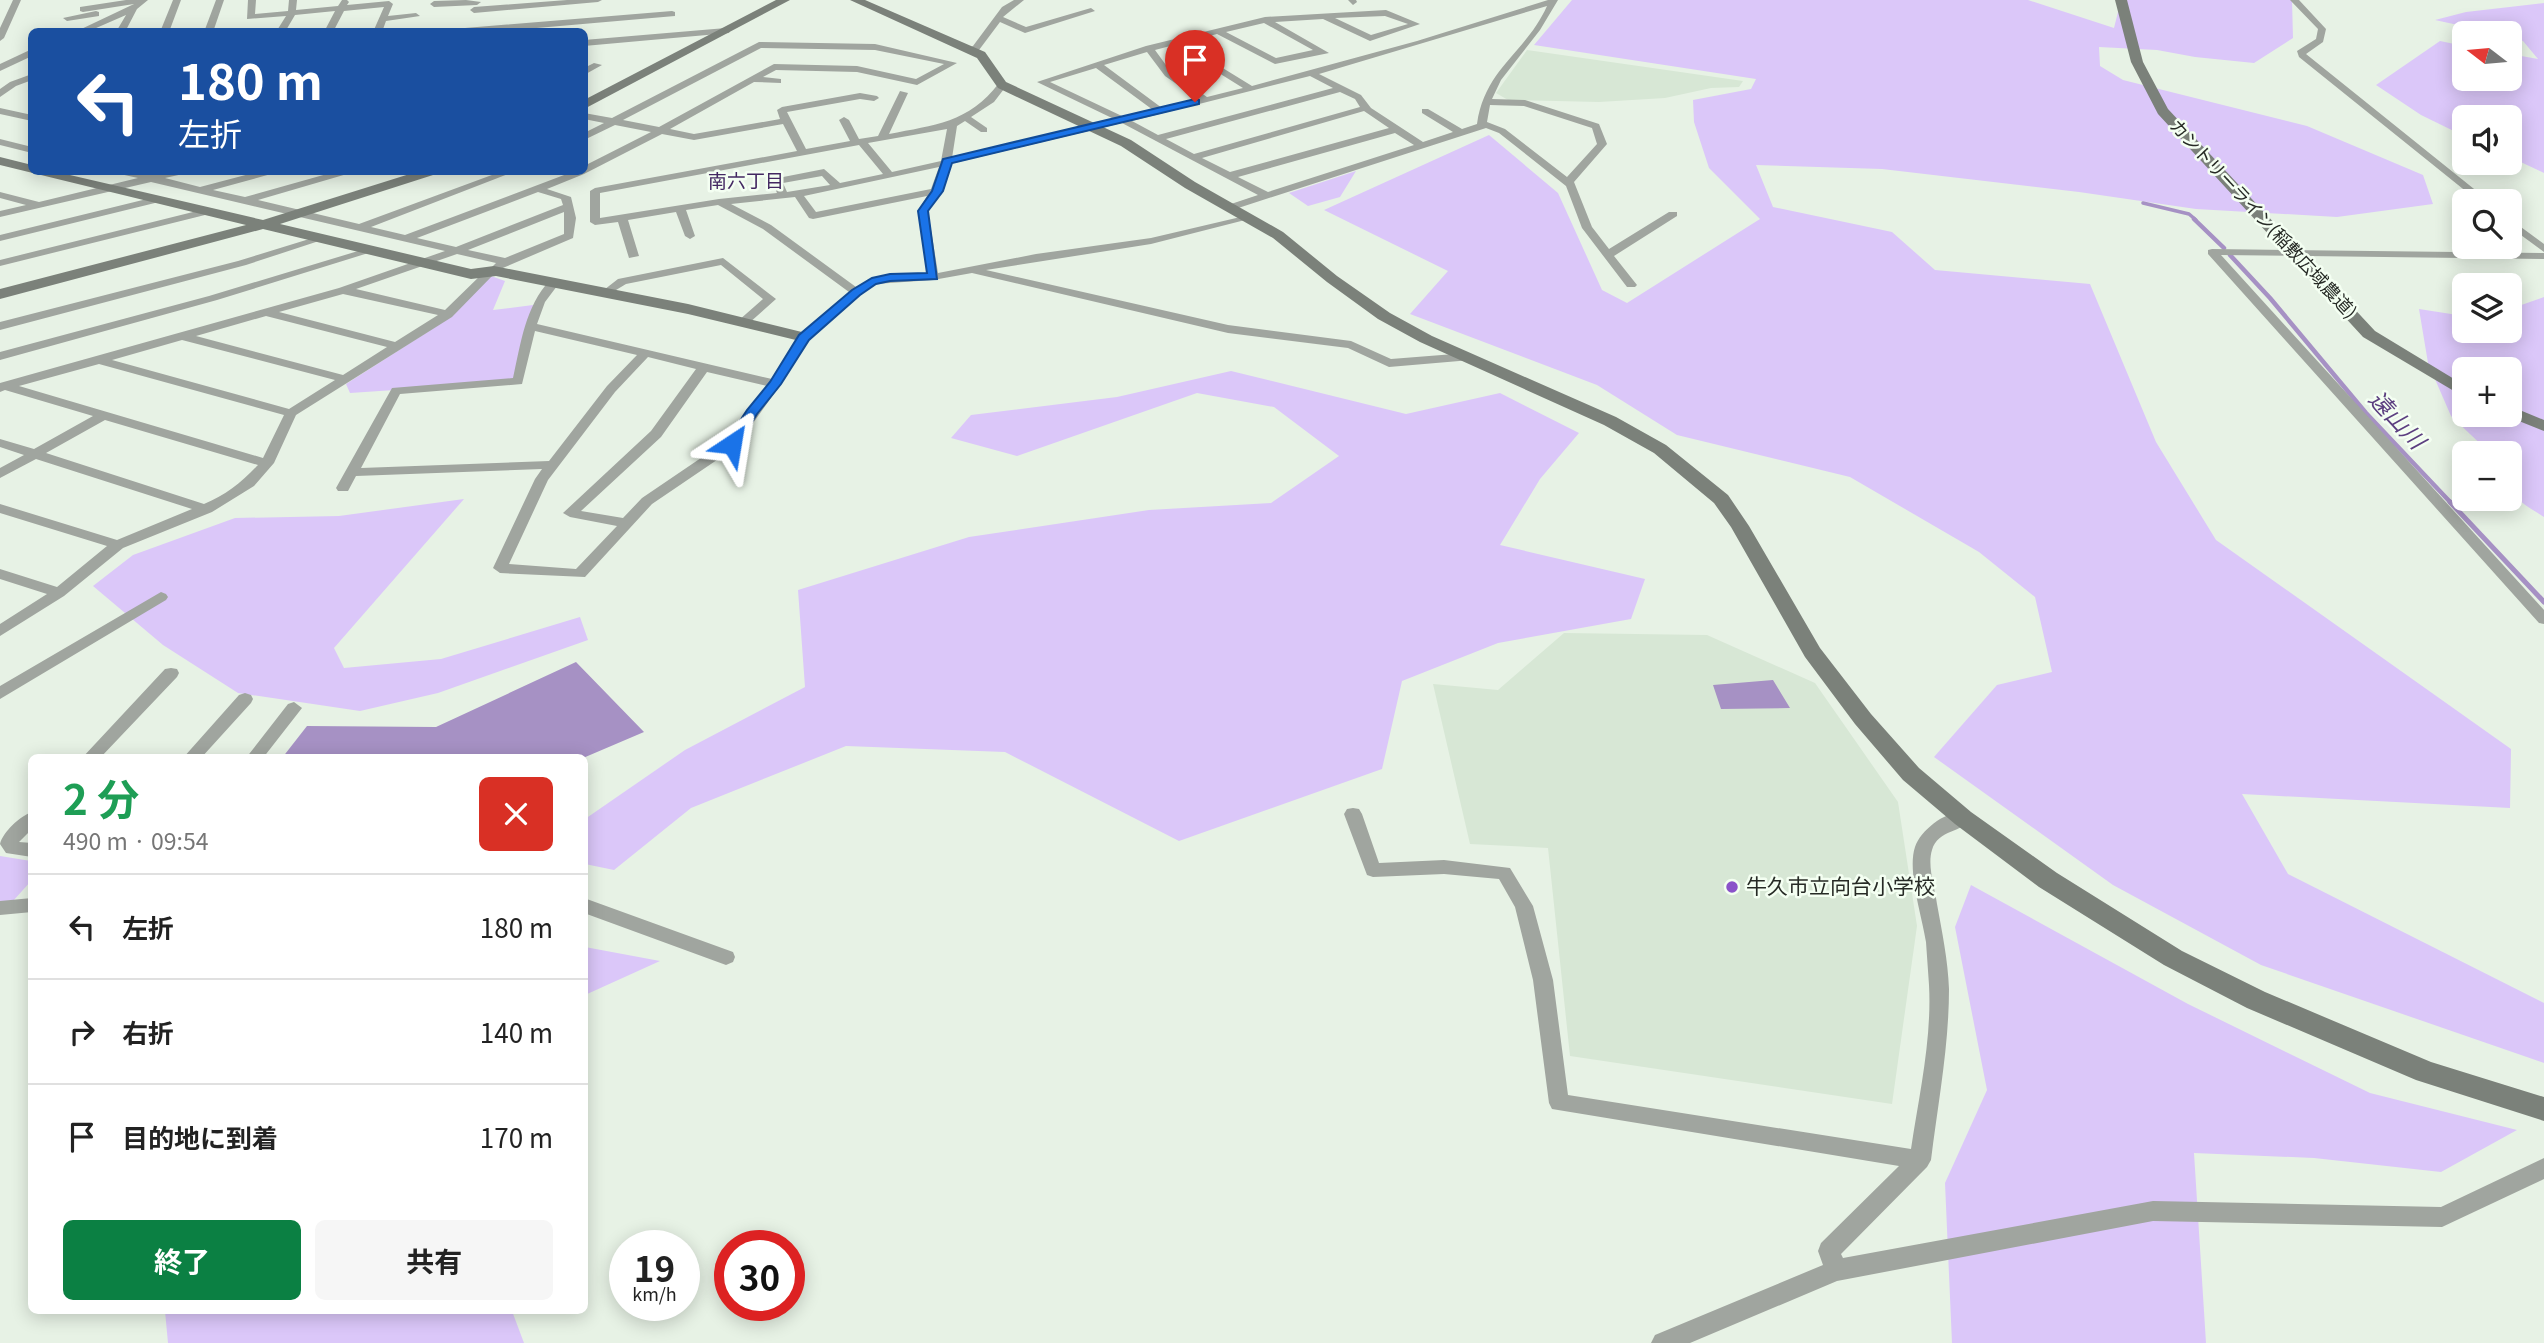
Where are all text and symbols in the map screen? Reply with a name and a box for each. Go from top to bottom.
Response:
north arrow [2452,21,2522,91]
map controls [2452,21,2522,511]
pin [1165,30,1225,102]
icon: arrive [1176,41,1214,79]
text: 180 m [178,43,323,114]
icon: left [63,56,154,147]
button: sound [2452,105,2522,175]
text: 左折 [178,109,242,155]
street label: カントリーライン(稲敷広域農道) [2165,112,2364,323]
district label: 南六丁目 [708,166,784,193]
button: search [2452,189,2522,259]
button: layers [2452,273,2522,343]
button: + [2452,357,2522,427]
water label: 遠山川 [2363,382,2436,458]
position arrow [695,407,769,481]
button: − [2452,441,2522,511]
text: 2 分 [63,766,139,827]
button: close [479,777,553,851]
text: 490 m · 09:54 [63,823,208,857]
place label: 牛久市立向台小学校 [1746,870,1935,900]
marker: 牛久市立向台小学校 [1724,879,1740,895]
icon: left [63,908,101,946]
text: 左折 [122,908,174,945]
text: 180 m [480,908,553,945]
icon: right [63,1013,101,1051]
text: 右折 [122,1013,174,1050]
text: 140 m [480,1013,553,1050]
icon: arrive [63,1118,101,1156]
text: 目的地に到着 [122,1118,278,1155]
text: 170 m [480,1118,553,1155]
button: 終了 [63,1220,301,1300]
button: 共有 [315,1220,553,1300]
speed limit sign: 30 [714,1230,805,1321]
text: 19 [634,1241,675,1292]
text: km/h [632,1280,677,1306]

